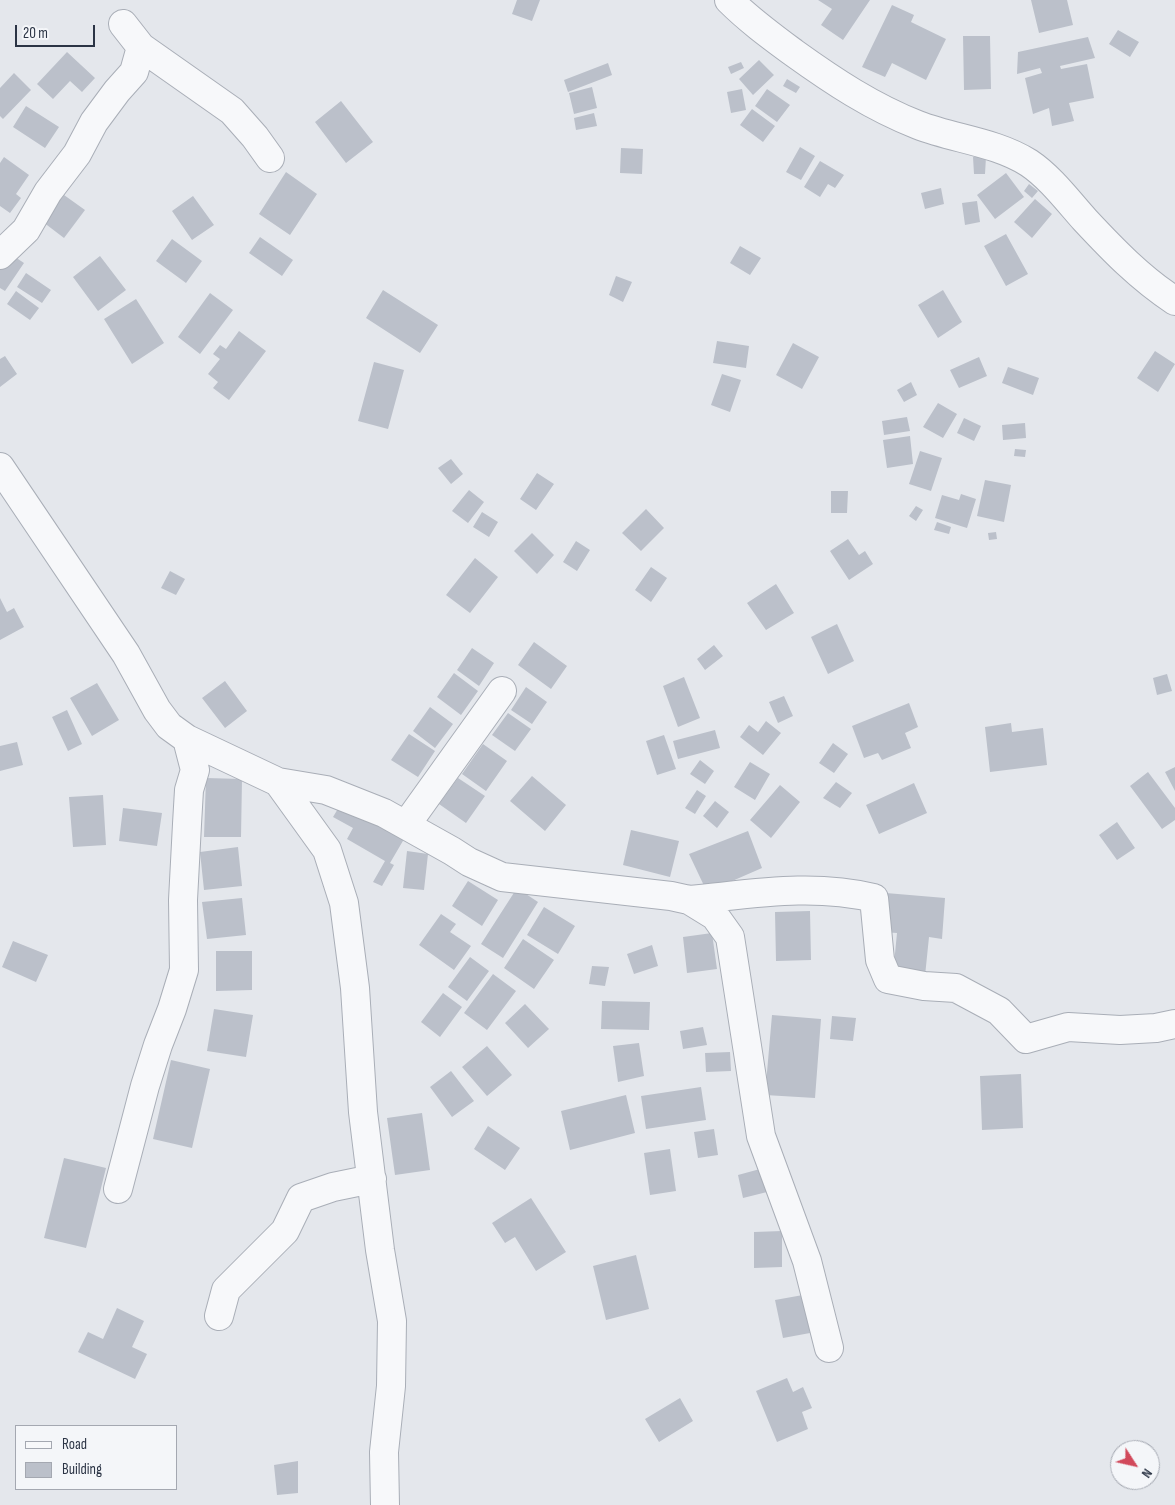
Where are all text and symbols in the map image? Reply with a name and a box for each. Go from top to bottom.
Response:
scale bar [18,15,98,47]
text: 20 m [23,24,48,43]
legend [15,1425,178,1490]
text: Road [62,1435,87,1454]
north arrow [1110,1440,1160,1490]
text: Building [62,1460,102,1479]
text: N [1138,1465,1156,1481]

